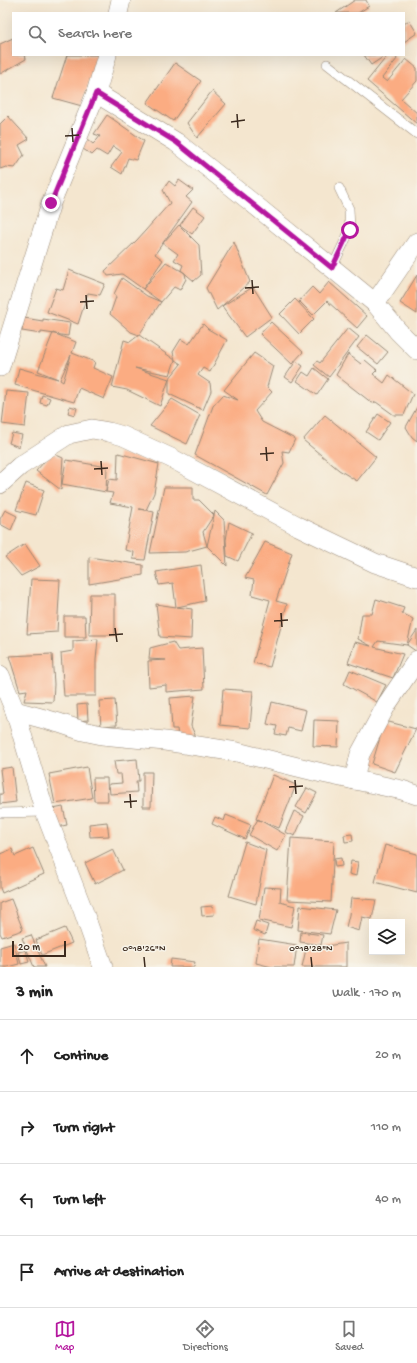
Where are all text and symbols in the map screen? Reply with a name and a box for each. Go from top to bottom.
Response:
search box [12,12,405,56]
icon: search [26,23,48,45]
text: Search here [58,25,132,43]
route end [42,194,60,212]
route start [341,221,359,239]
map controls [369,919,405,955]
button: layers [369,919,405,955]
scale bar [12,939,66,958]
text: 20 m [18,942,40,954]
text: 0°18'26"N [123,943,166,955]
text: 0°18'28"N [289,943,333,955]
text: 3 min [16,983,53,1003]
text: Walk · 170 m [332,986,401,1001]
icon: ahead [16,1045,38,1067]
text: Continue [54,1047,108,1065]
text: 20 m [375,1048,401,1063]
icon: right [16,1117,38,1139]
text: Turn right [54,1119,114,1137]
text: 110 m [371,1120,401,1135]
icon: left [16,1189,38,1211]
text: Turn left [54,1191,105,1209]
text: 40 m [375,1192,401,1207]
icon: arrive [16,1261,38,1283]
text: Arrive at destination [54,1263,184,1281]
tab: Map [54,1318,76,1354]
tab: Directions [183,1318,228,1354]
tab: Saved [335,1318,363,1354]

